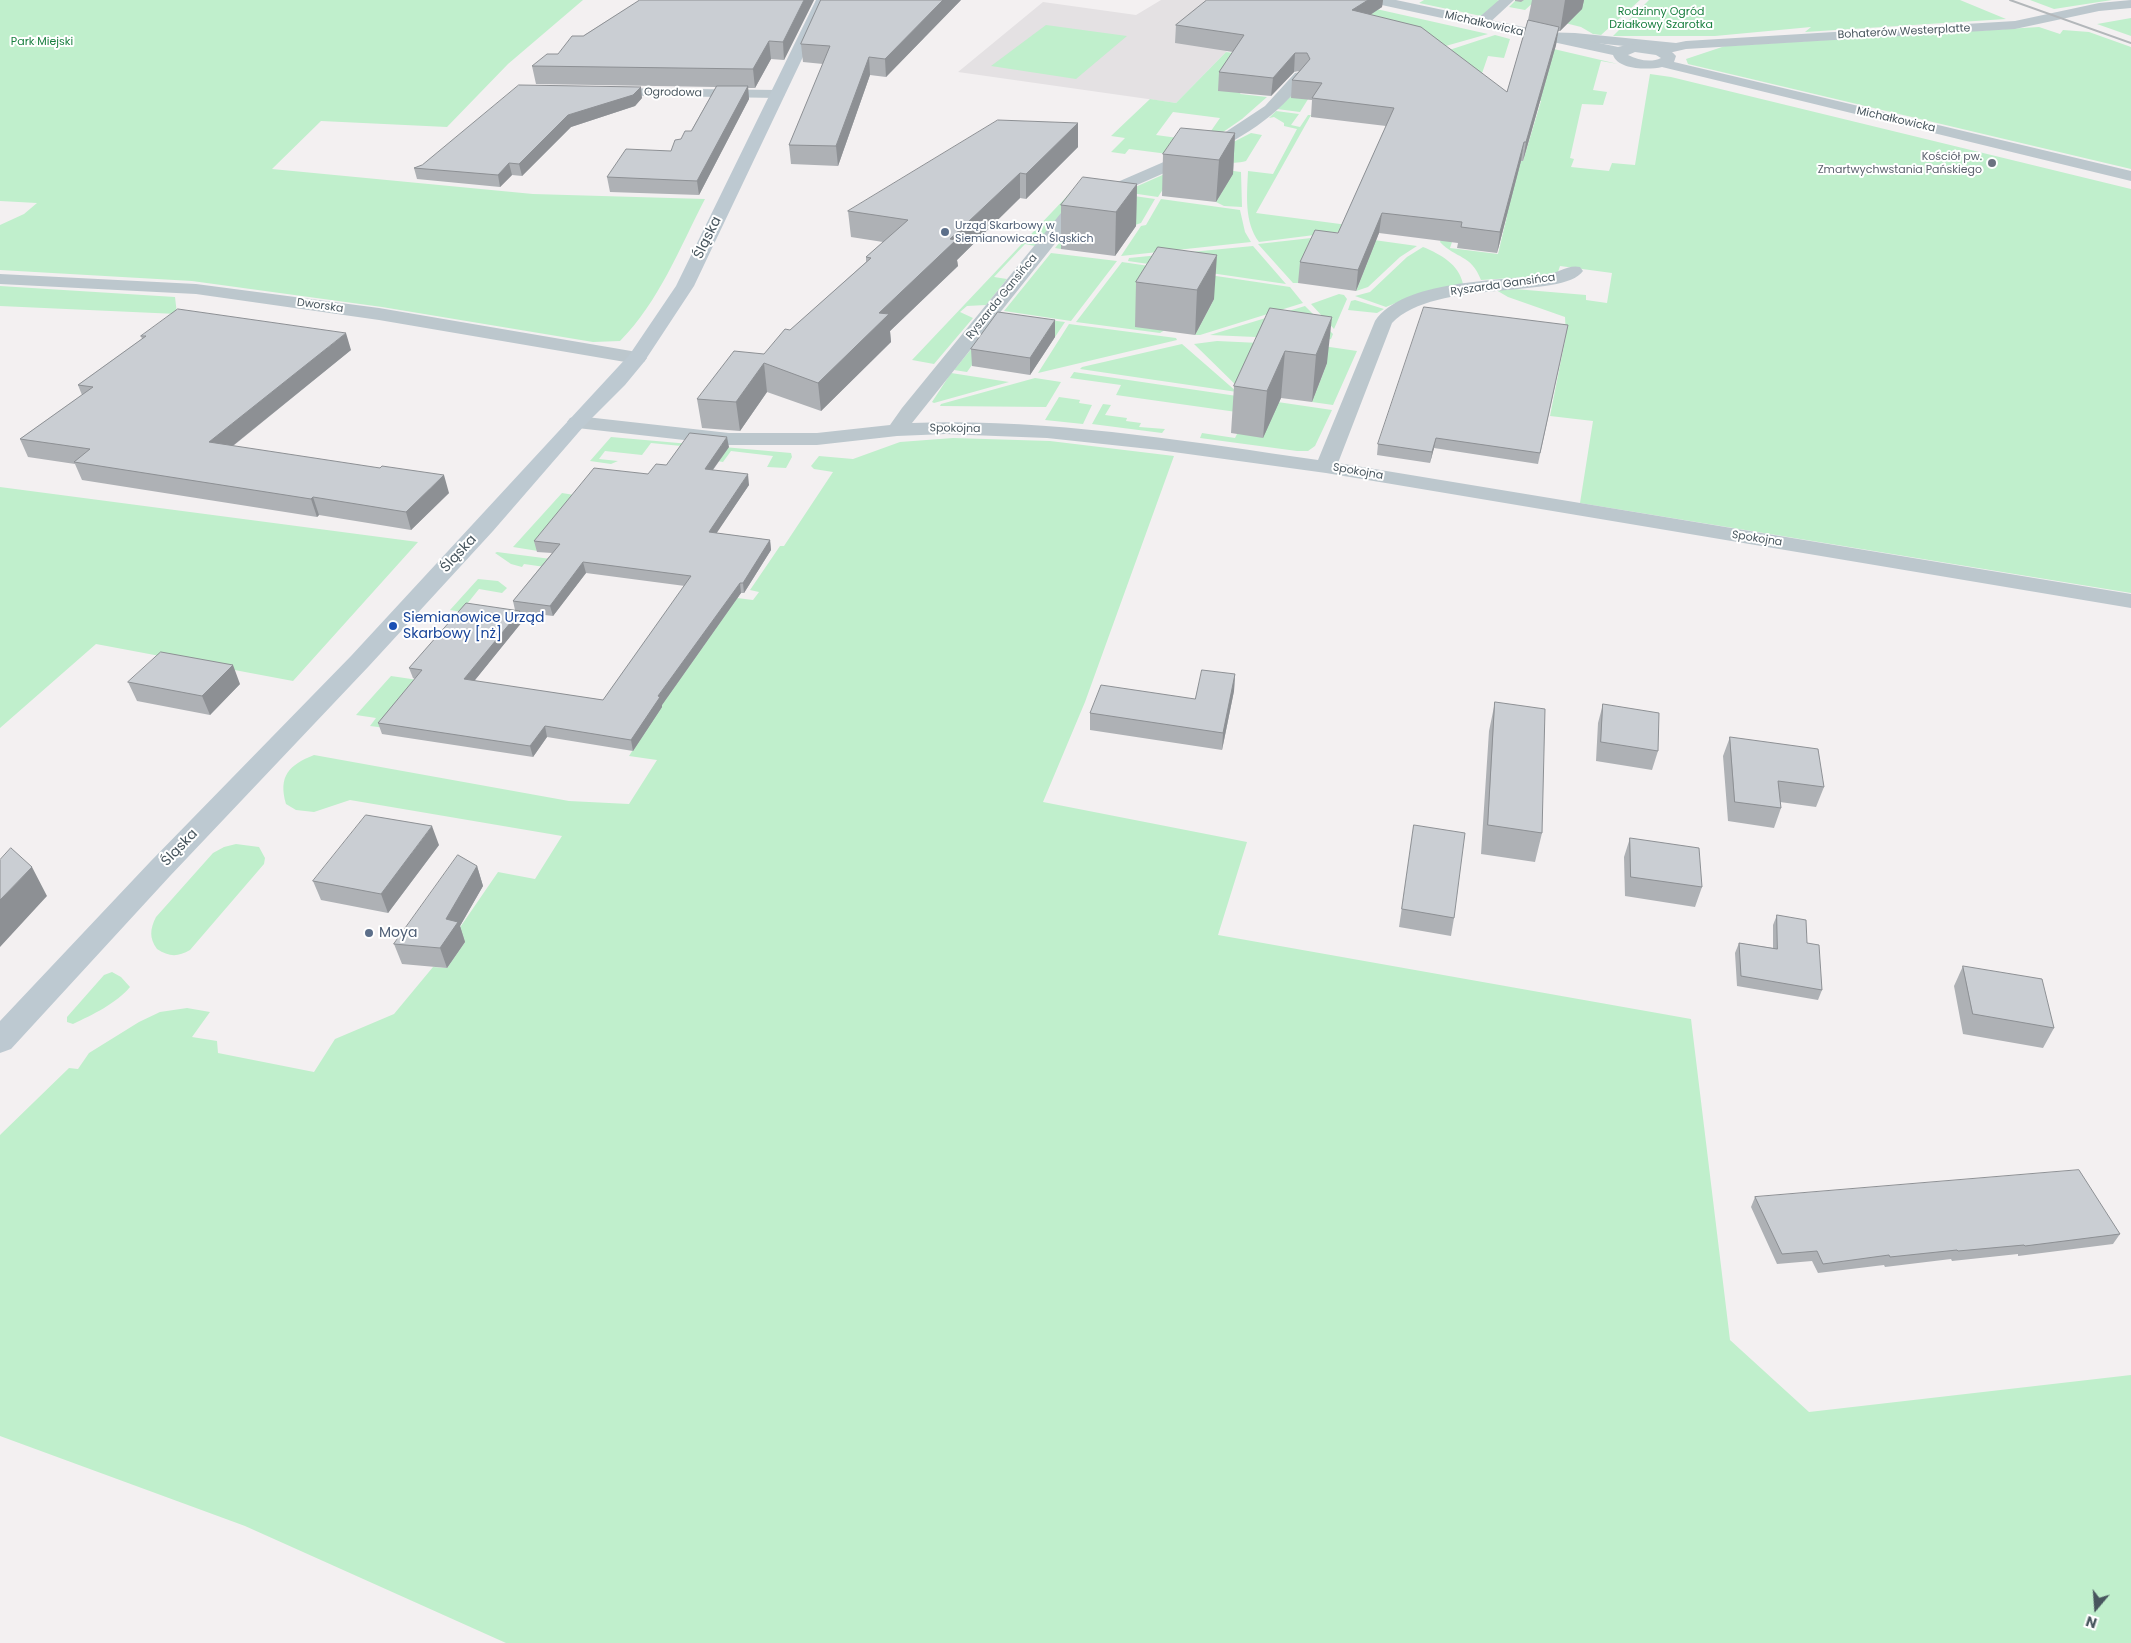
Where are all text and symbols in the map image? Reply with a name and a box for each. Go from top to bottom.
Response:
park label: Rodzinny Ogród Działkowy Szarotka [1609,5,1713,31]
street label: Michałkowicka [1443,9,1525,39]
street label: Bohaterów Westerplatte [1837,22,1971,42]
park label: Park Miejski [11,35,73,49]
street label: Ogrodowa [644,86,702,100]
street label: Michałkowicka [1855,105,1937,135]
place label: Kościół pw. Zmartwychwstania Pańskiego [1818,150,1982,176]
marker: Kościół pw. Zmartwychwstania Pańskiego [1986,157,1998,169]
street label: Śląska [691,214,725,262]
place label: Urząd Skarbowy w Siemianowicach Śląskich [955,219,1093,245]
marker: Urząd Skarbowy w Siemianowicach Śląskich [939,226,951,238]
street label: Ryszarda Gansińca [964,252,1040,342]
street label: Ryszarda Gansińca [1450,271,1556,299]
street label: Dworska [296,296,344,316]
street label: Spokojna [929,422,981,436]
street label: Spokojna [1332,461,1384,483]
street label: Spokojna [1731,529,1783,549]
street label: Śląska [437,532,481,576]
place label: Siemianowice Urząd Skarbowy [nż] [403,610,544,642]
marker: Siemianowice Urząd Skarbowy [nż] [387,620,399,632]
street label: Śląska [158,826,202,870]
place label: Moya [379,925,417,941]
marker: Moya [363,927,375,939]
north arrow [2071,1583,2121,1633]
text: N [2083,1611,2099,1633]

